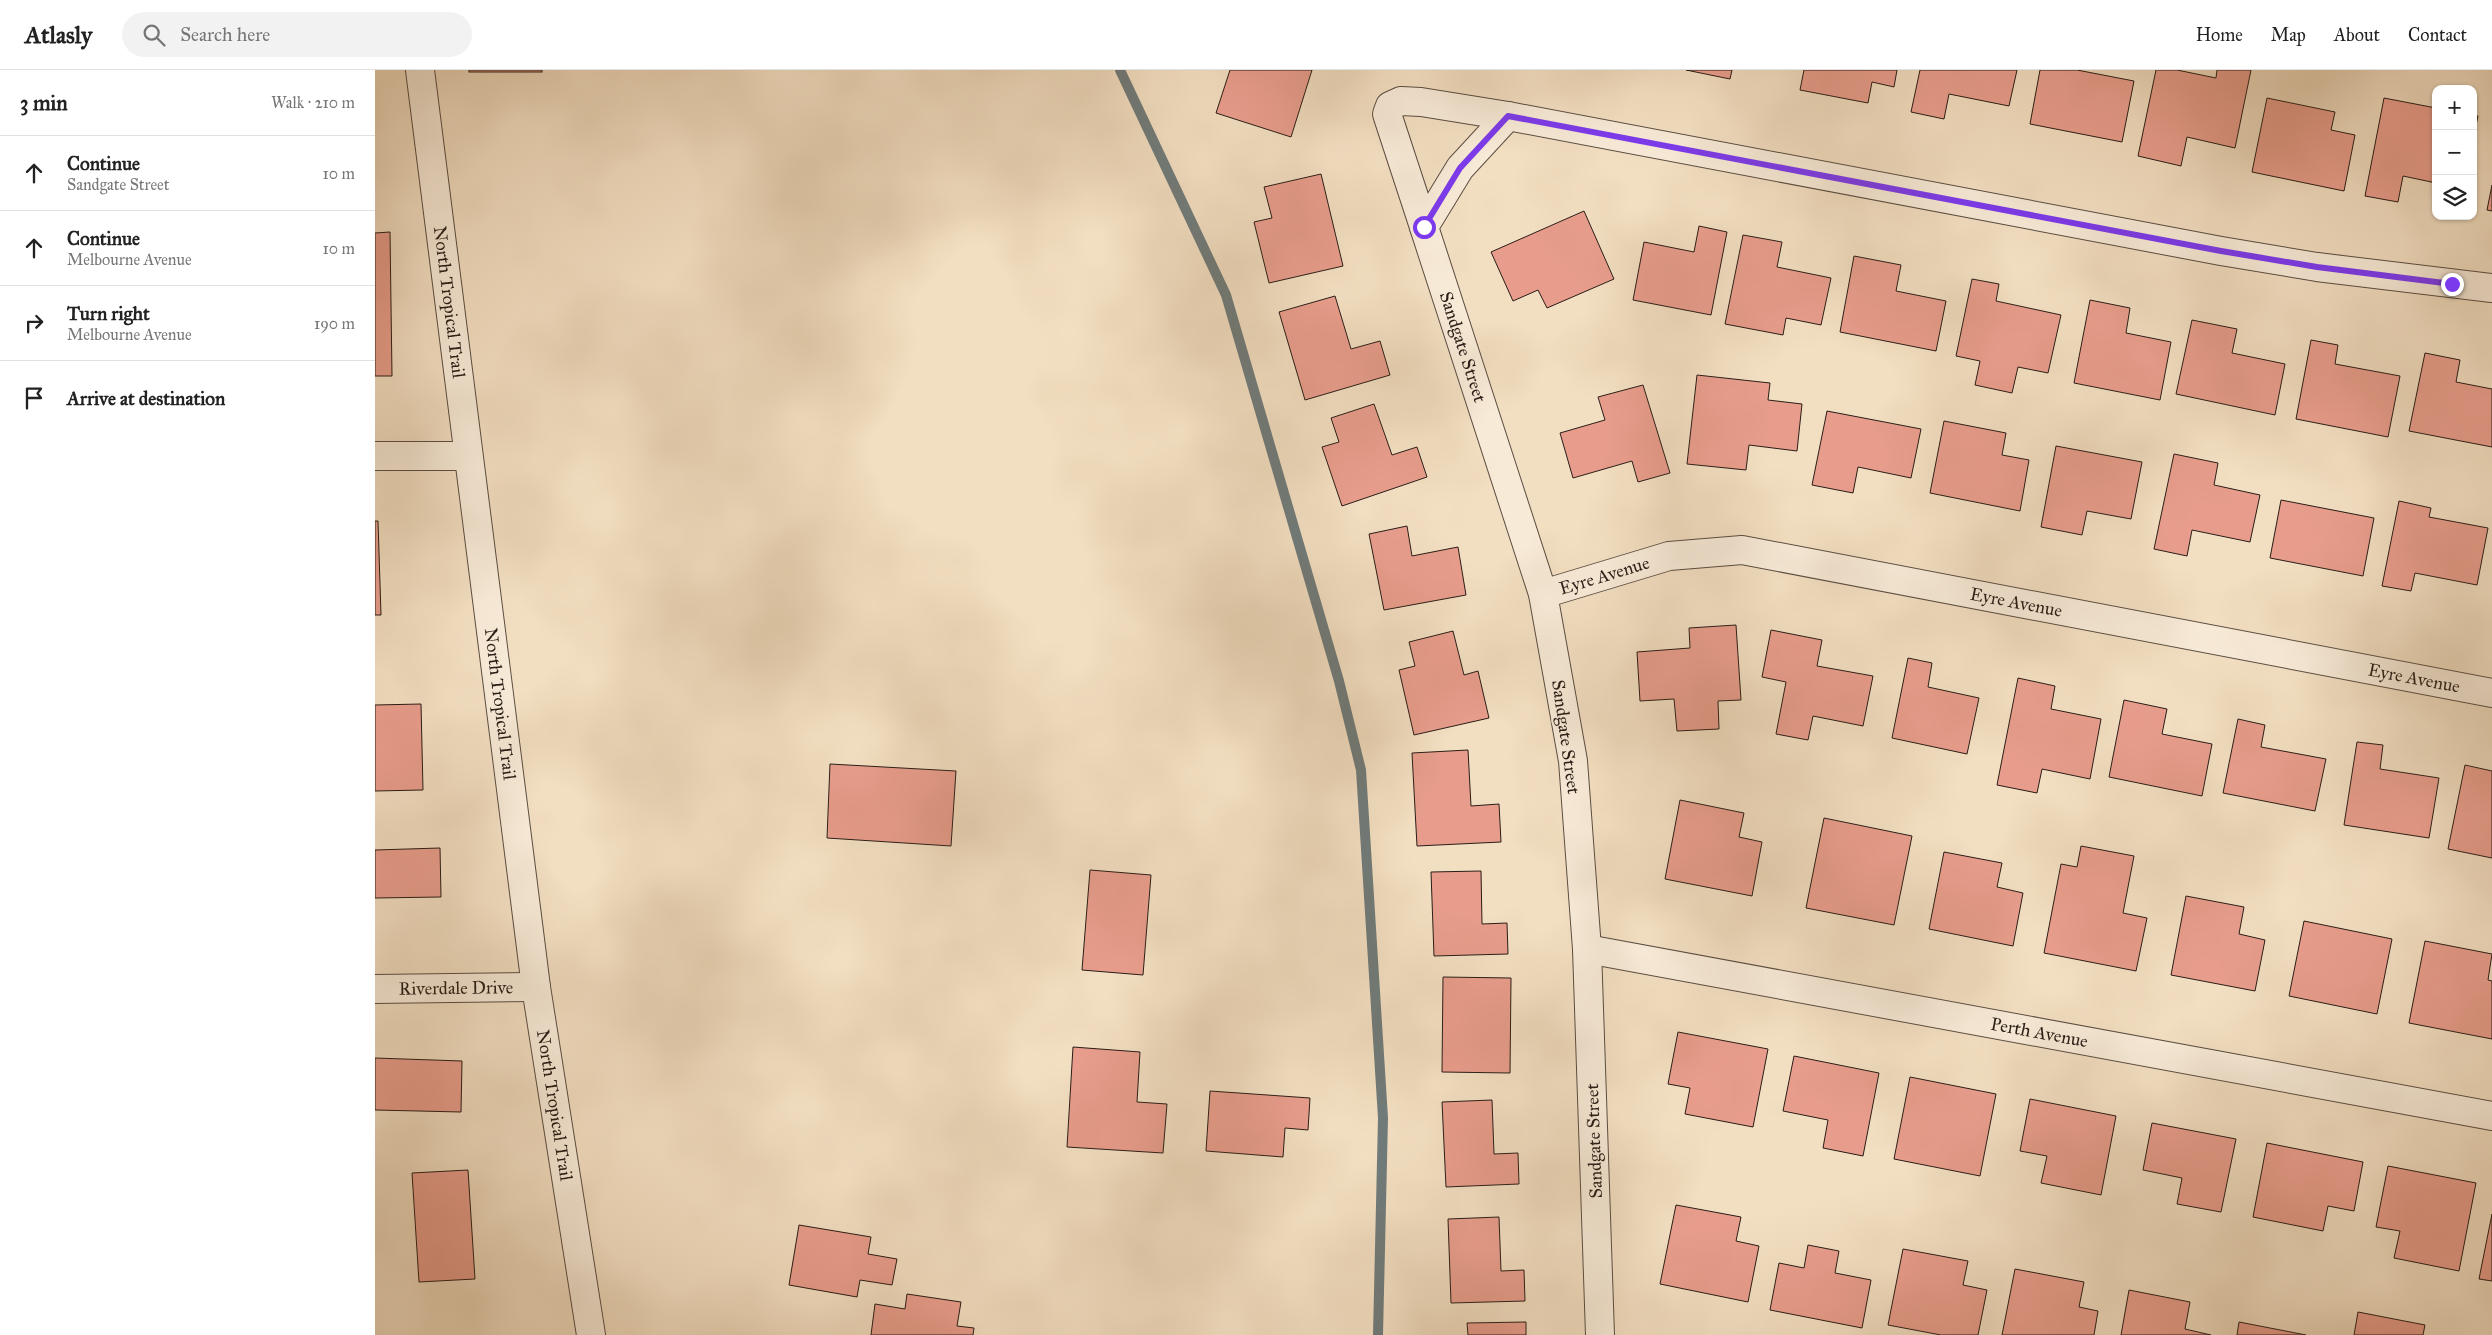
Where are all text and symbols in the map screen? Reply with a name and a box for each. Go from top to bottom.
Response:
search box [122,12,472,57]
text: Atlasly [25,20,92,50]
icon: search [140,21,168,49]
text: Search here [180,23,270,46]
text: Home [2196,24,2243,46]
text: Map [2271,24,2306,46]
text: About [2334,24,2380,46]
text: Contact [2408,24,2467,46]
map controls [2432,85,2477,220]
button: + [2432,85,2477,130]
text: 3 min [20,90,68,116]
text: Walk · 210 m [271,93,355,112]
button: − [2432,130,2477,175]
text: Continue [67,152,140,175]
icon: ahead [20,159,48,187]
text: 10 m [323,164,355,183]
text: Sandgate Street [67,175,169,194]
button: layers [2432,175,2477,220]
route start [1413,216,1436,239]
street label: North Tropical Trail [429,225,470,380]
text: Continue [67,227,140,250]
icon: ahead [20,234,48,262]
text: 10 m [323,239,355,258]
text: Melbourne Avenue [67,250,192,269]
route end [2441,273,2464,296]
street label: Sandgate Street [1434,289,1491,406]
text: Turn right [67,302,150,325]
icon: right [20,309,48,337]
text: 190 m [314,314,355,333]
text: Melbourne Avenue [67,325,192,344]
icon: arrive [20,384,48,412]
text: Arrive at destination [67,387,225,410]
street label: Eyre Avenue [1557,552,1652,600]
street label: Eyre Avenue [1968,583,2064,622]
street label: North Tropical Trail [480,627,521,781]
street label: Eyre Avenue [2366,659,2462,698]
street label: Sandgate Street [1546,678,1585,796]
street label: Riverdale Drive [399,976,513,1000]
street label: Perth Avenue [1989,1013,2090,1052]
street label: North Tropical Trail [532,1028,578,1183]
street label: Sandgate Street [1581,1082,1608,1199]

